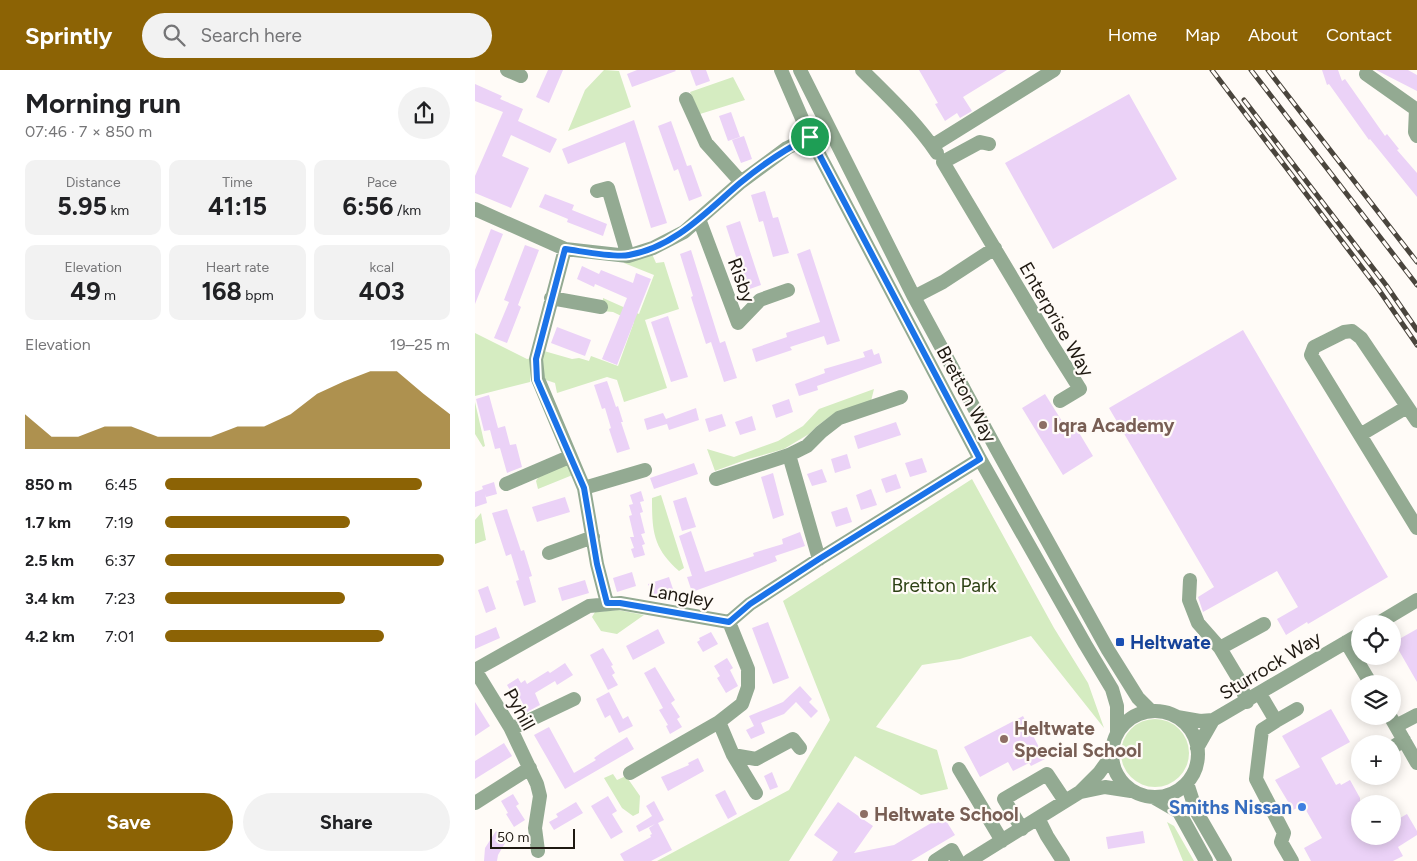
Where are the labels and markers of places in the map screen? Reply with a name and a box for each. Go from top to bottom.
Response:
pin [789,116,831,158]
place label: Iqra Academy [1053,414,1175,437]
marker: Iqra Academy [1037,419,1049,431]
place label: Heltwate [1130,631,1211,654]
marker: Heltwate [1114,636,1126,648]
place label: Heltwate Special School [1014,717,1142,762]
marker: Heltwate Special School [998,733,1010,745]
place label: Smiths Nissan [1169,796,1292,819]
marker: Smiths Nissan [1296,801,1308,813]
place label: Heltwate School [874,803,1019,826]
marker: Heltwate School [858,808,870,820]

